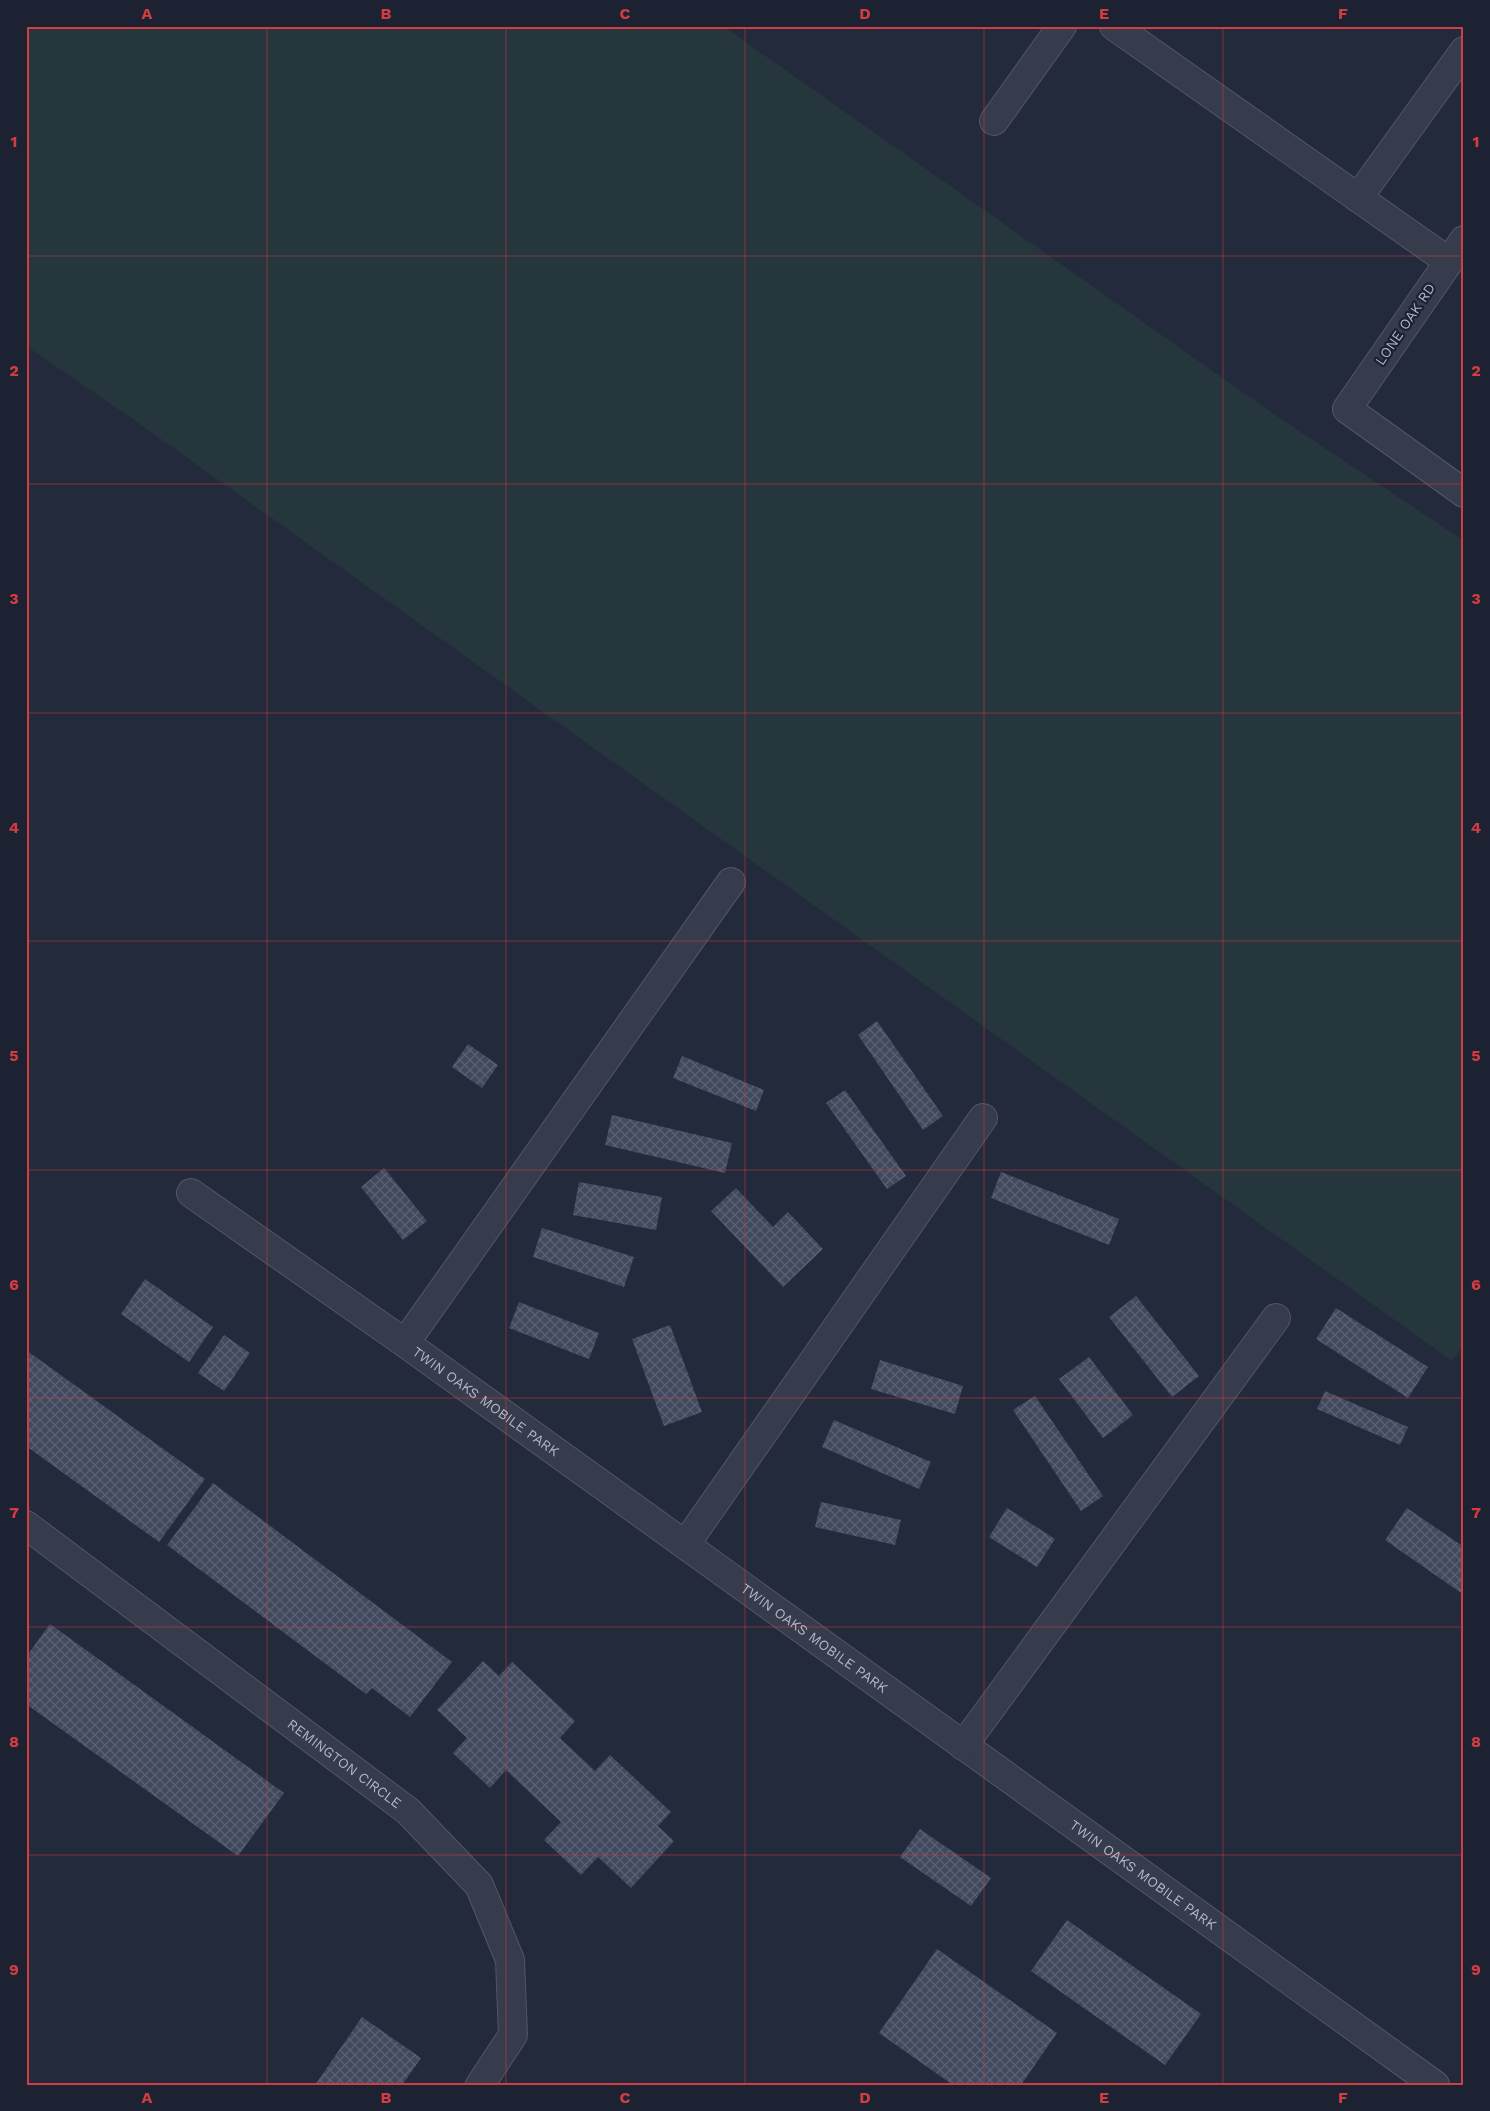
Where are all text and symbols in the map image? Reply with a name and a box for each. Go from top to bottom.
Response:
text: A [142,4,153,23]
text: B [381,4,392,23]
text: C [620,4,631,23]
text: D [859,4,871,23]
text: E [1099,4,1109,23]
text: F [1338,4,1348,23]
text: 1 [11,132,17,151]
text: 1 [1473,132,1479,151]
street label: LONE OAK RD [1372,280,1438,368]
text: 2 [9,361,19,380]
text: 2 [1471,361,1481,380]
text: 3 [9,589,19,608]
text: 3 [1471,589,1481,608]
text: 4 [9,818,19,837]
text: 4 [1471,818,1481,837]
text: 5 [9,1046,19,1065]
text: 5 [1471,1046,1481,1065]
text: 6 [9,1275,19,1294]
text: 6 [1471,1275,1481,1294]
street label: TWIN OAKS MOBILE PARK [409,1343,562,1459]
text: 7 [9,1503,19,1522]
text: 7 [1471,1503,1481,1522]
street label: TWIN OAKS MOBILE PARK [738,1580,891,1696]
street label: REMINGTON CIRCLE [284,1716,405,1811]
text: 8 [9,1732,19,1751]
text: 8 [1471,1732,1481,1751]
street label: TWIN OAKS MOBILE PARK [1067,1817,1219,1933]
text: 9 [9,1960,19,1979]
text: 9 [1471,1960,1481,1979]
text: A [142,2088,153,2107]
text: B [381,2088,392,2107]
text: C [620,2088,631,2107]
text: D [859,2088,871,2107]
text: E [1099,2088,1109,2107]
text: F [1338,2088,1348,2107]

